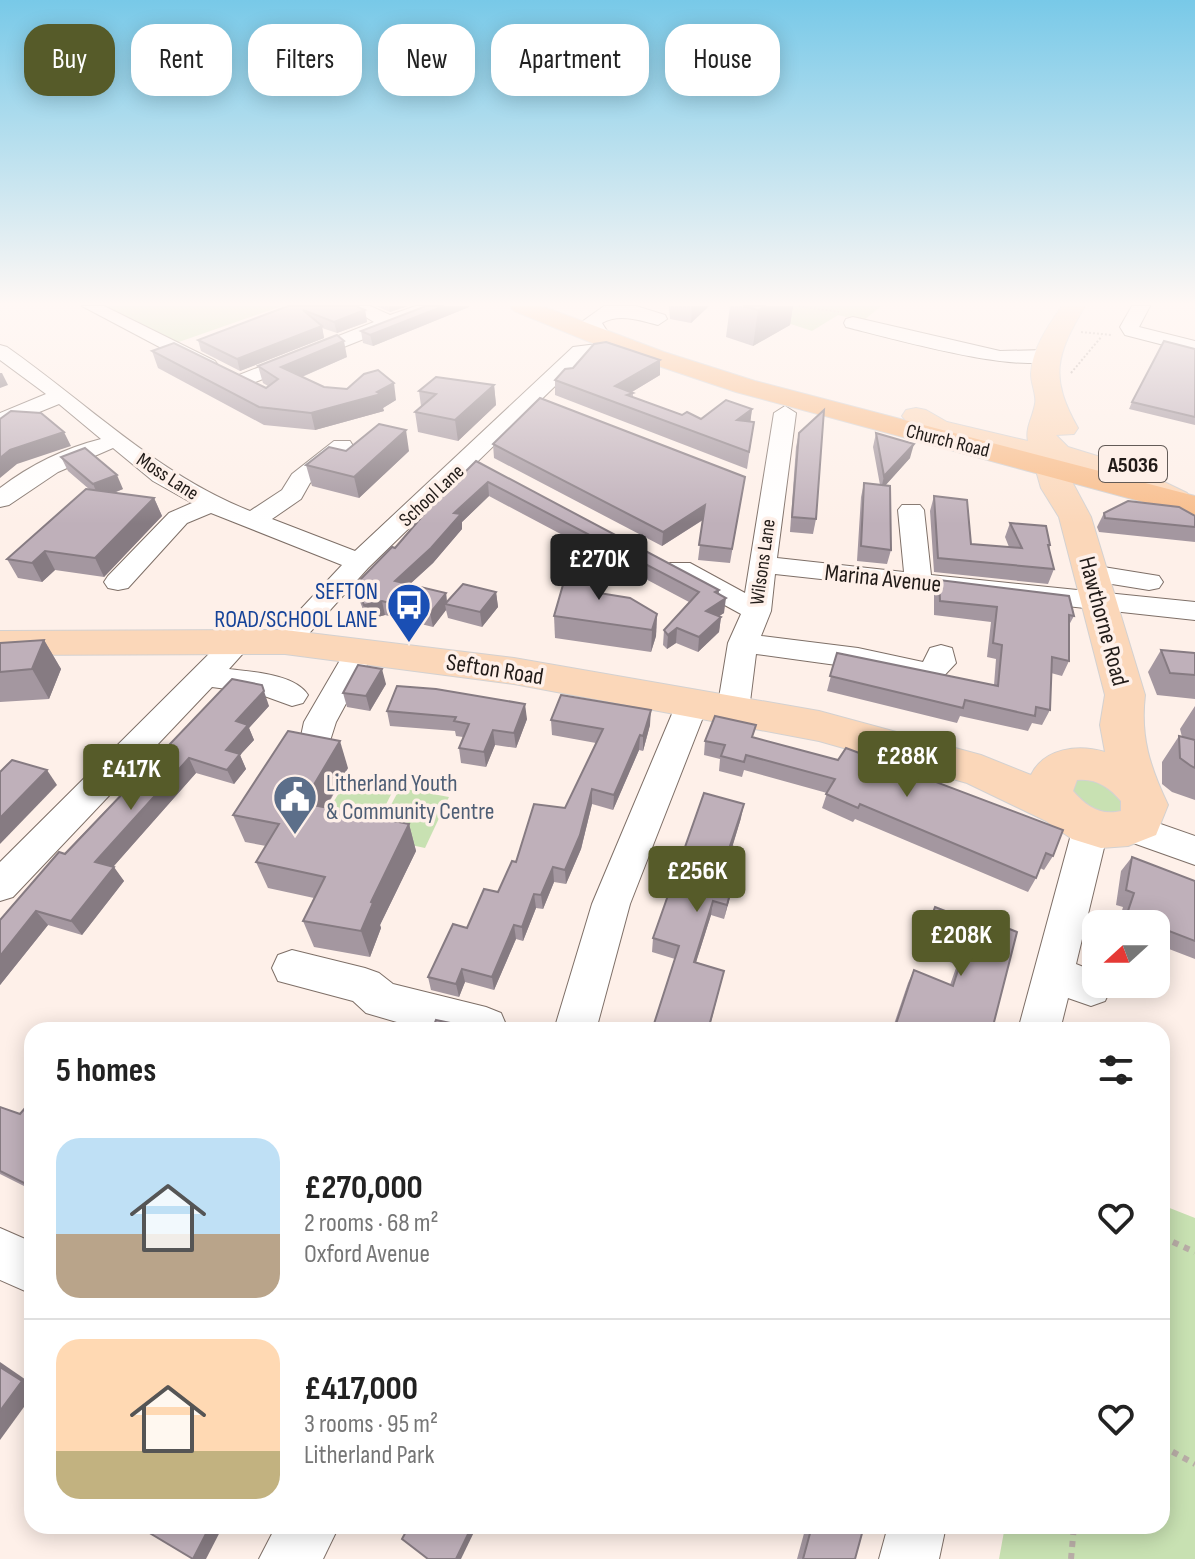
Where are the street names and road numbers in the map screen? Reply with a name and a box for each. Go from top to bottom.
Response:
street label: Church Road [904,419,992,463]
road number: A5036 [1099,446,1167,482]
street label: Moss Lane [132,448,203,506]
street label: School Lane [394,460,469,532]
street label: Wilsons Lane [745,518,781,607]
street label: Hawthorne Road [1072,553,1135,689]
street label: Marina Avenue [823,558,943,599]
street label: Sefton Road [444,648,546,691]

